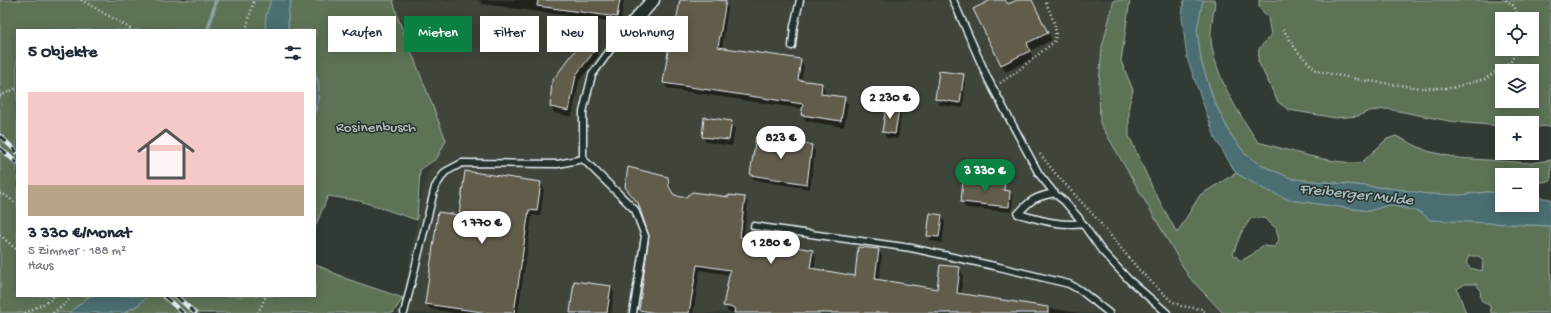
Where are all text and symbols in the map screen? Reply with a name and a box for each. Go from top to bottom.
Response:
map controls [1495,12,1539,212]
button: locate [1495,12,1539,56]
chip: Kaufen [328,16,396,52]
chip: Mieten [404,16,472,52]
chip: Filter [480,16,539,52]
chip: Neu [547,16,598,52]
chip: Wohnung [606,16,688,52]
icon: filters [282,42,304,64]
text: 5 Objekte [28,43,97,63]
button: layers [1495,64,1539,108]
pin: 2 230 € [853,86,927,120]
text: 2 230 € [870,91,910,106]
button: + [1495,116,1539,160]
icon: home [130,118,202,190]
park label: Rosinenbusch [336,119,416,137]
pin: 823 € [753,126,809,160]
text: 823 € [765,131,797,146]
pin: 3 330 € [948,159,1022,193]
text: 3 330 € [964,164,1006,179]
button: − [1495,168,1539,212]
water label: Freiberger Mulde [1298,181,1415,212]
pin: 1 770 € [445,211,519,245]
text: 1 770 € [462,216,502,231]
text: 3 330 €/Monat [28,224,131,244]
pin: 1 280 € [734,231,808,265]
text: 1 280 € [751,236,791,251]
text: 5 Zimmer · 188 m² [28,244,126,259]
text: Haus [28,259,54,274]

